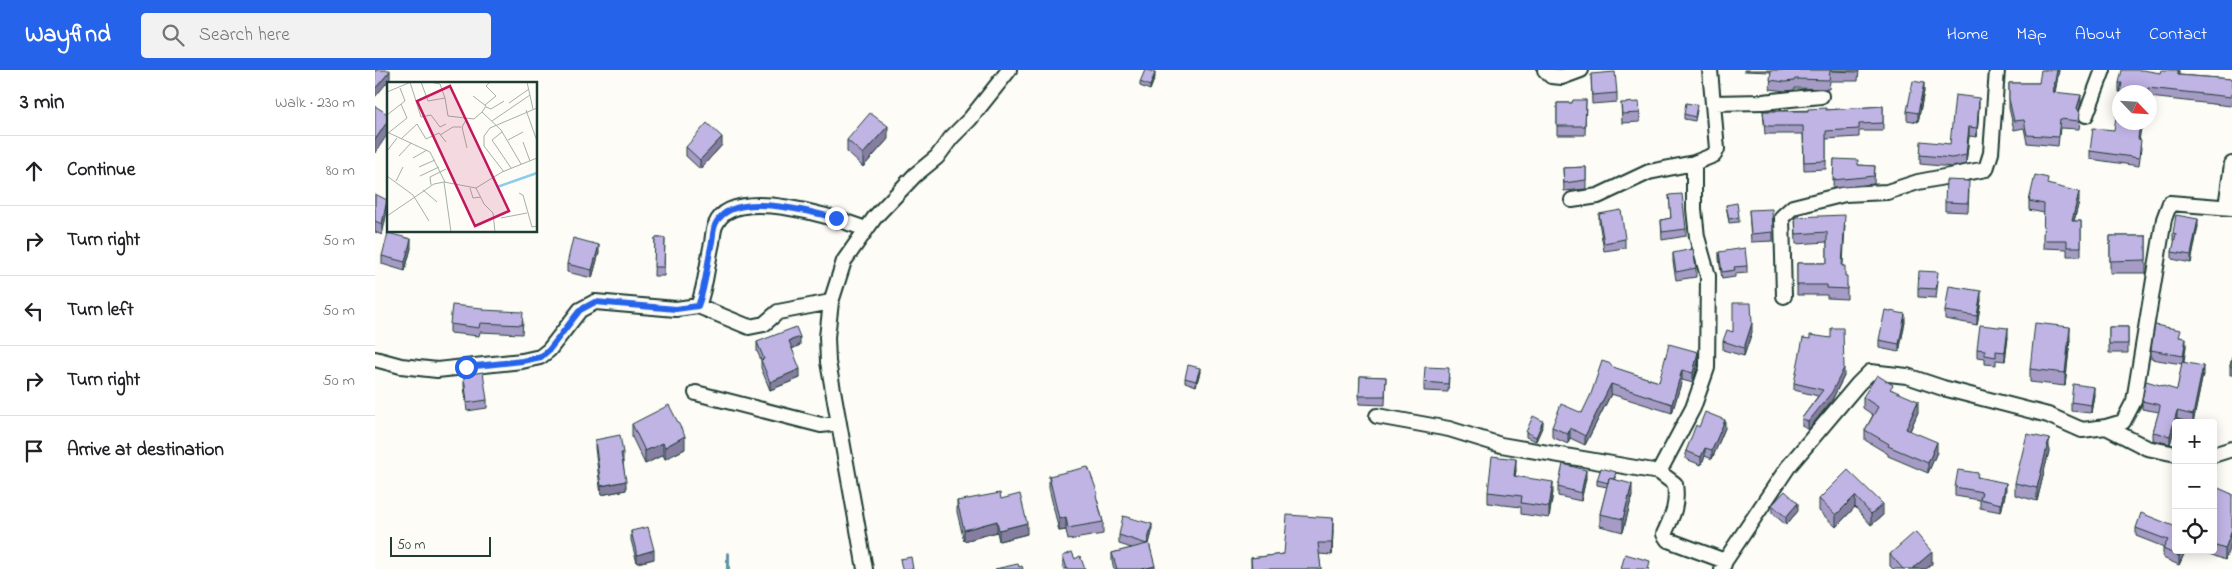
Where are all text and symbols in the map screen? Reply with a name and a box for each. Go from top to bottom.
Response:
search box [141,13,491,58]
text: Wayfind [25,18,111,53]
icon: search [159,21,187,49]
text: Search here [199,22,290,49]
text: Home [1947,22,1988,48]
text: Map [2016,22,2047,48]
text: About [2075,22,2121,48]
text: Contact [2149,22,2207,48]
inset map [387,82,537,232]
north arrow [2112,85,2157,130]
text: 3 min [20,88,64,118]
text: Walk · 230 m [275,91,355,115]
icon: ahead [20,157,48,185]
text: Continue [67,157,135,184]
text: 80 m [326,159,355,183]
route end [825,207,848,230]
icon: right [20,227,48,255]
text: Turn right [67,227,140,254]
text: 50 m [323,229,355,253]
icon: left [20,297,48,325]
text: Turn left [67,297,134,324]
text: 50 m [323,299,355,323]
route start [455,356,478,379]
icon: right [20,367,48,395]
text: Turn right [67,367,140,394]
text: 50 m [323,369,355,393]
map controls [2172,419,2217,554]
button: + [2172,419,2217,464]
icon: arrive [20,437,48,465]
text: Arrive at destination [67,437,224,464]
button: − [2172,464,2217,509]
button: locate [2172,509,2217,554]
scale bar [390,534,491,557]
text: 50 m [397,535,425,556]

